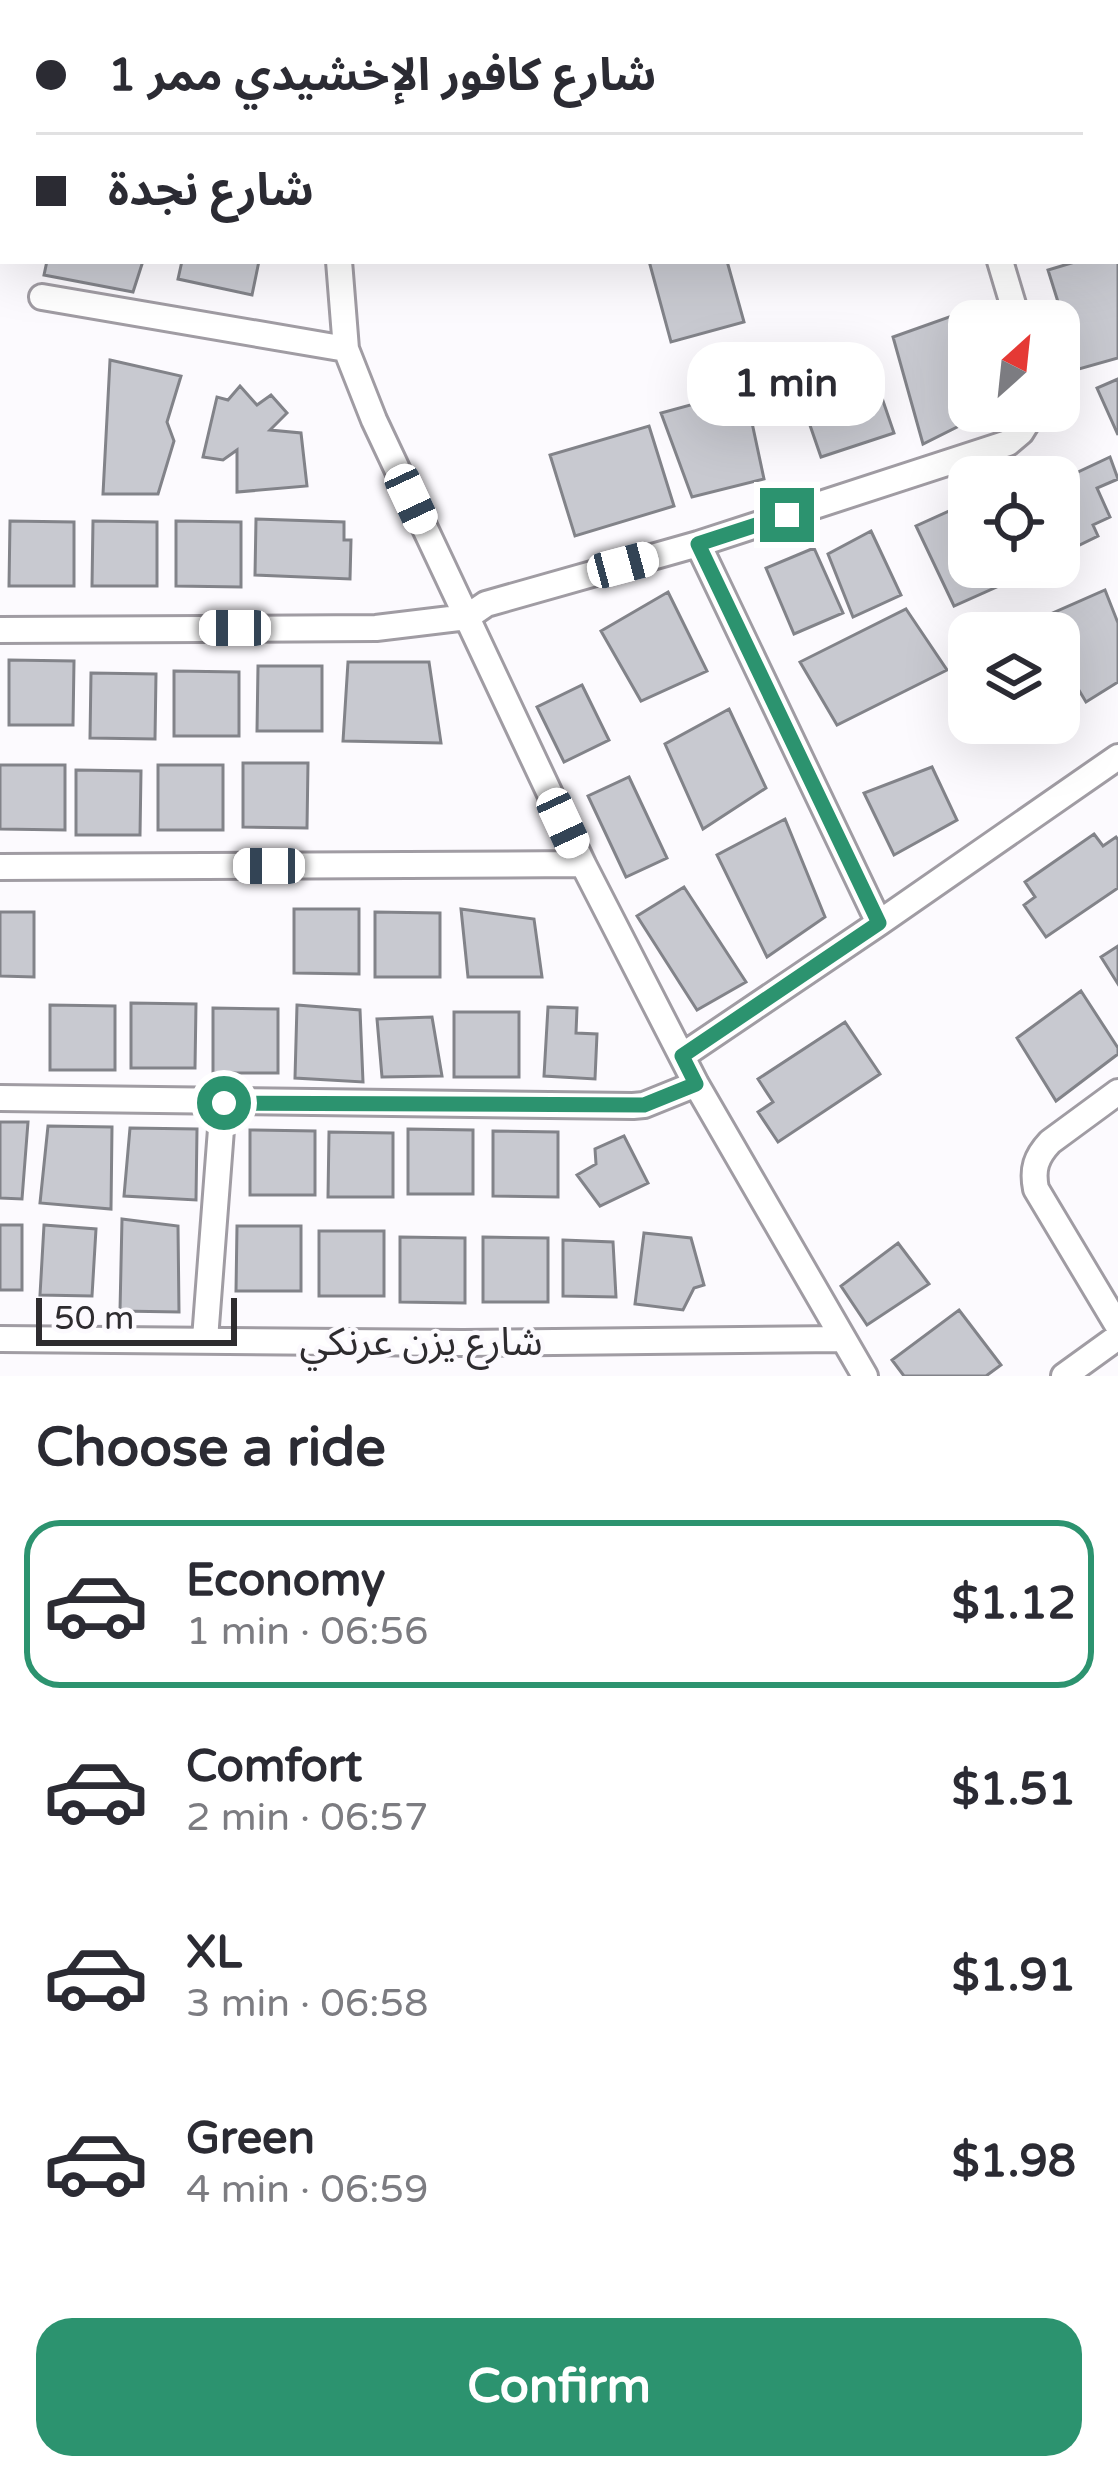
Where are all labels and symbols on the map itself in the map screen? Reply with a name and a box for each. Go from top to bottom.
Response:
north arrow [948,300,1080,432]
callout: 1 min [688,341,886,425]
car [379,459,443,539]
route end [760,488,814,542]
car [584,538,662,592]
car [199,610,271,646]
car [531,783,595,863]
car [233,848,305,884]
route start [197,1076,251,1130]
scale bar [36,1292,237,1345]
street label: شارع يزن عرنكي [299,1319,543,1371]

